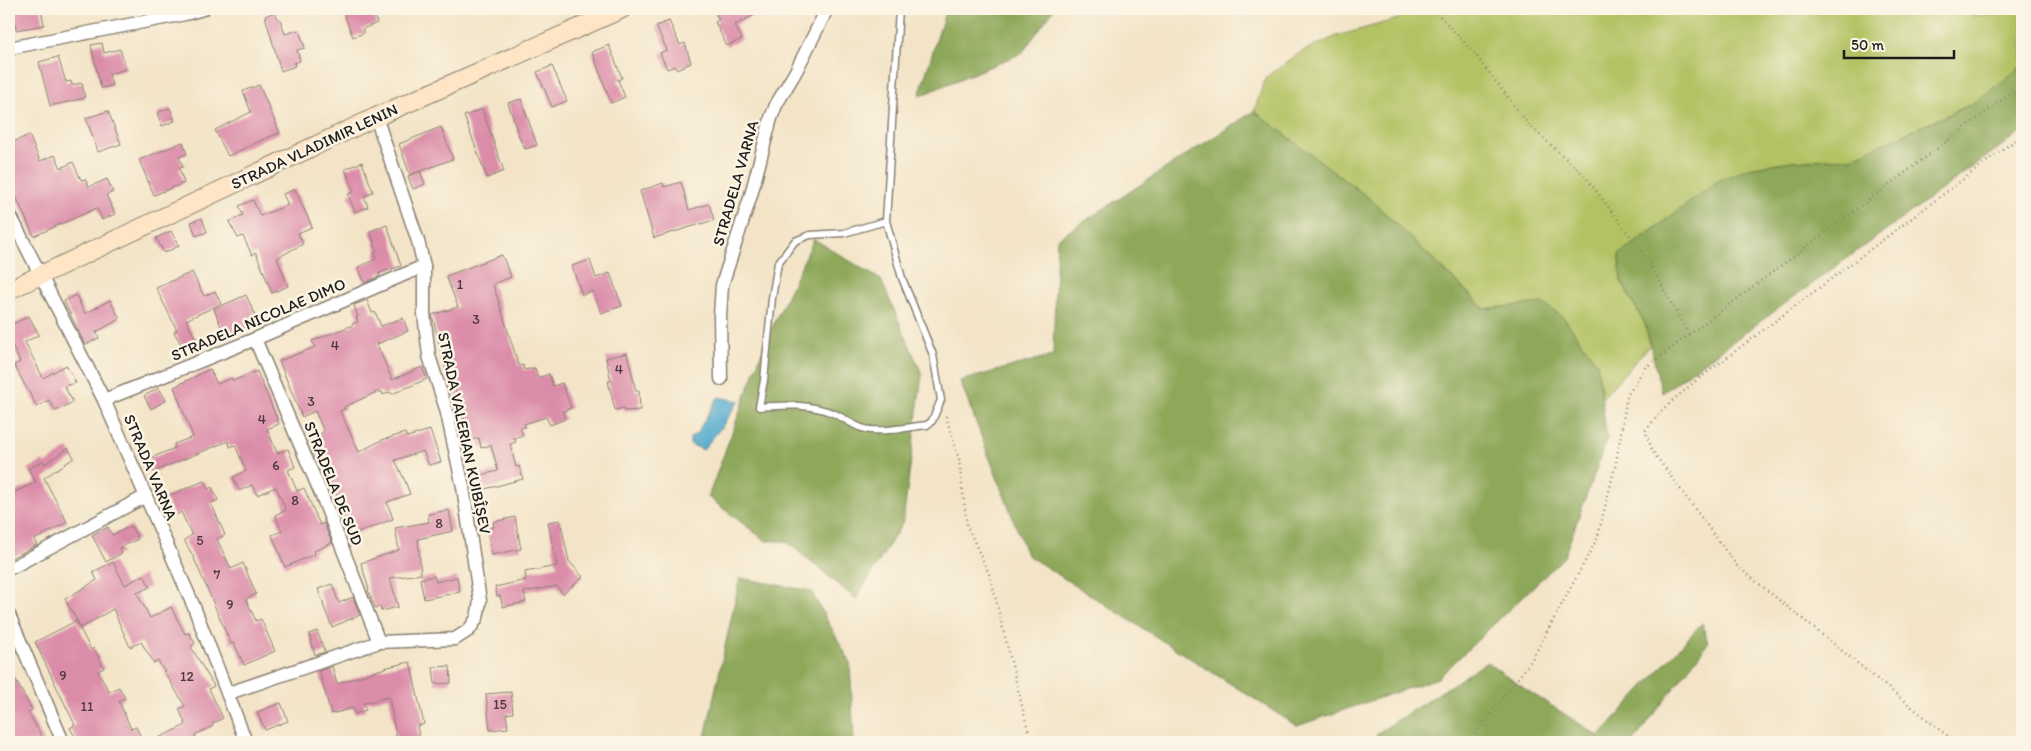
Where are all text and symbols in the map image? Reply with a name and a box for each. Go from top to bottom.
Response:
scale bar [1844,28,1954,60]
text: 50 m [1851,36,1884,54]
street label: STRADA VLADIMIR LENIN [228,99,401,193]
street label: STRADELA VARNA [708,118,763,248]
street label: STRADELA NICOLAE DIMO [168,274,348,365]
house number: 1 [457,276,464,293]
house number: 3 [472,311,480,328]
street label: STRADA VALERIAN KUIBÎȘEV [434,330,495,536]
house number: 4 [331,337,340,354]
house number: 4 [615,361,624,378]
house number: 3 [307,393,315,410]
street label: STRADA VARNA [120,411,181,523]
house number: 4 [258,411,267,428]
street label: STRADELA DE SUD [300,418,367,548]
house number: 6 [272,457,280,474]
house number: 8 [291,492,299,509]
house number: 8 [435,515,443,532]
house number: 5 [196,532,204,549]
house number: 7 [214,566,221,583]
house number: 9 [226,596,234,613]
house number: 9 [59,667,67,684]
house number: 12 [180,668,195,685]
house number: 15 [493,696,507,713]
house number: 11 [81,698,94,715]

